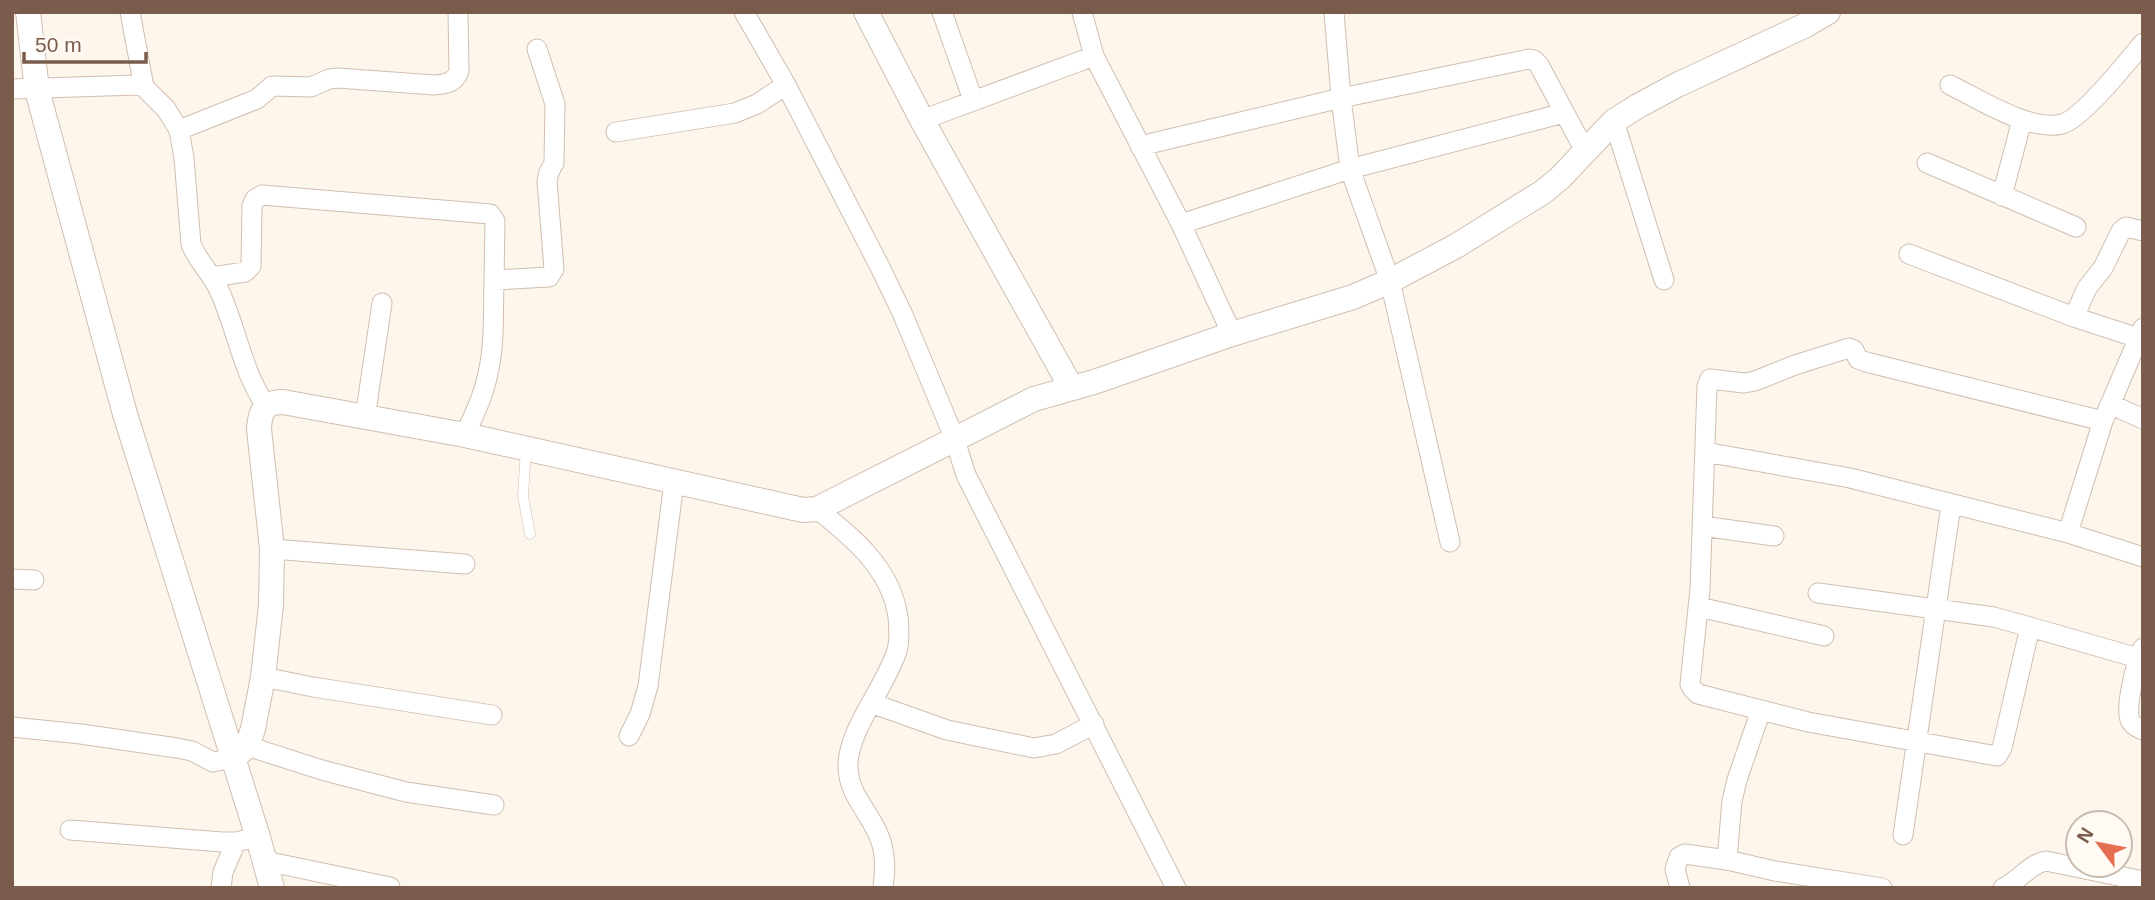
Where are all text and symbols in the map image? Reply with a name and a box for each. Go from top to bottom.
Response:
scale bar [24,21,147,65]
text: 50 m [35,33,82,56]
north arrow [2064,809,2134,879]
text: N [2072,824,2098,847]

